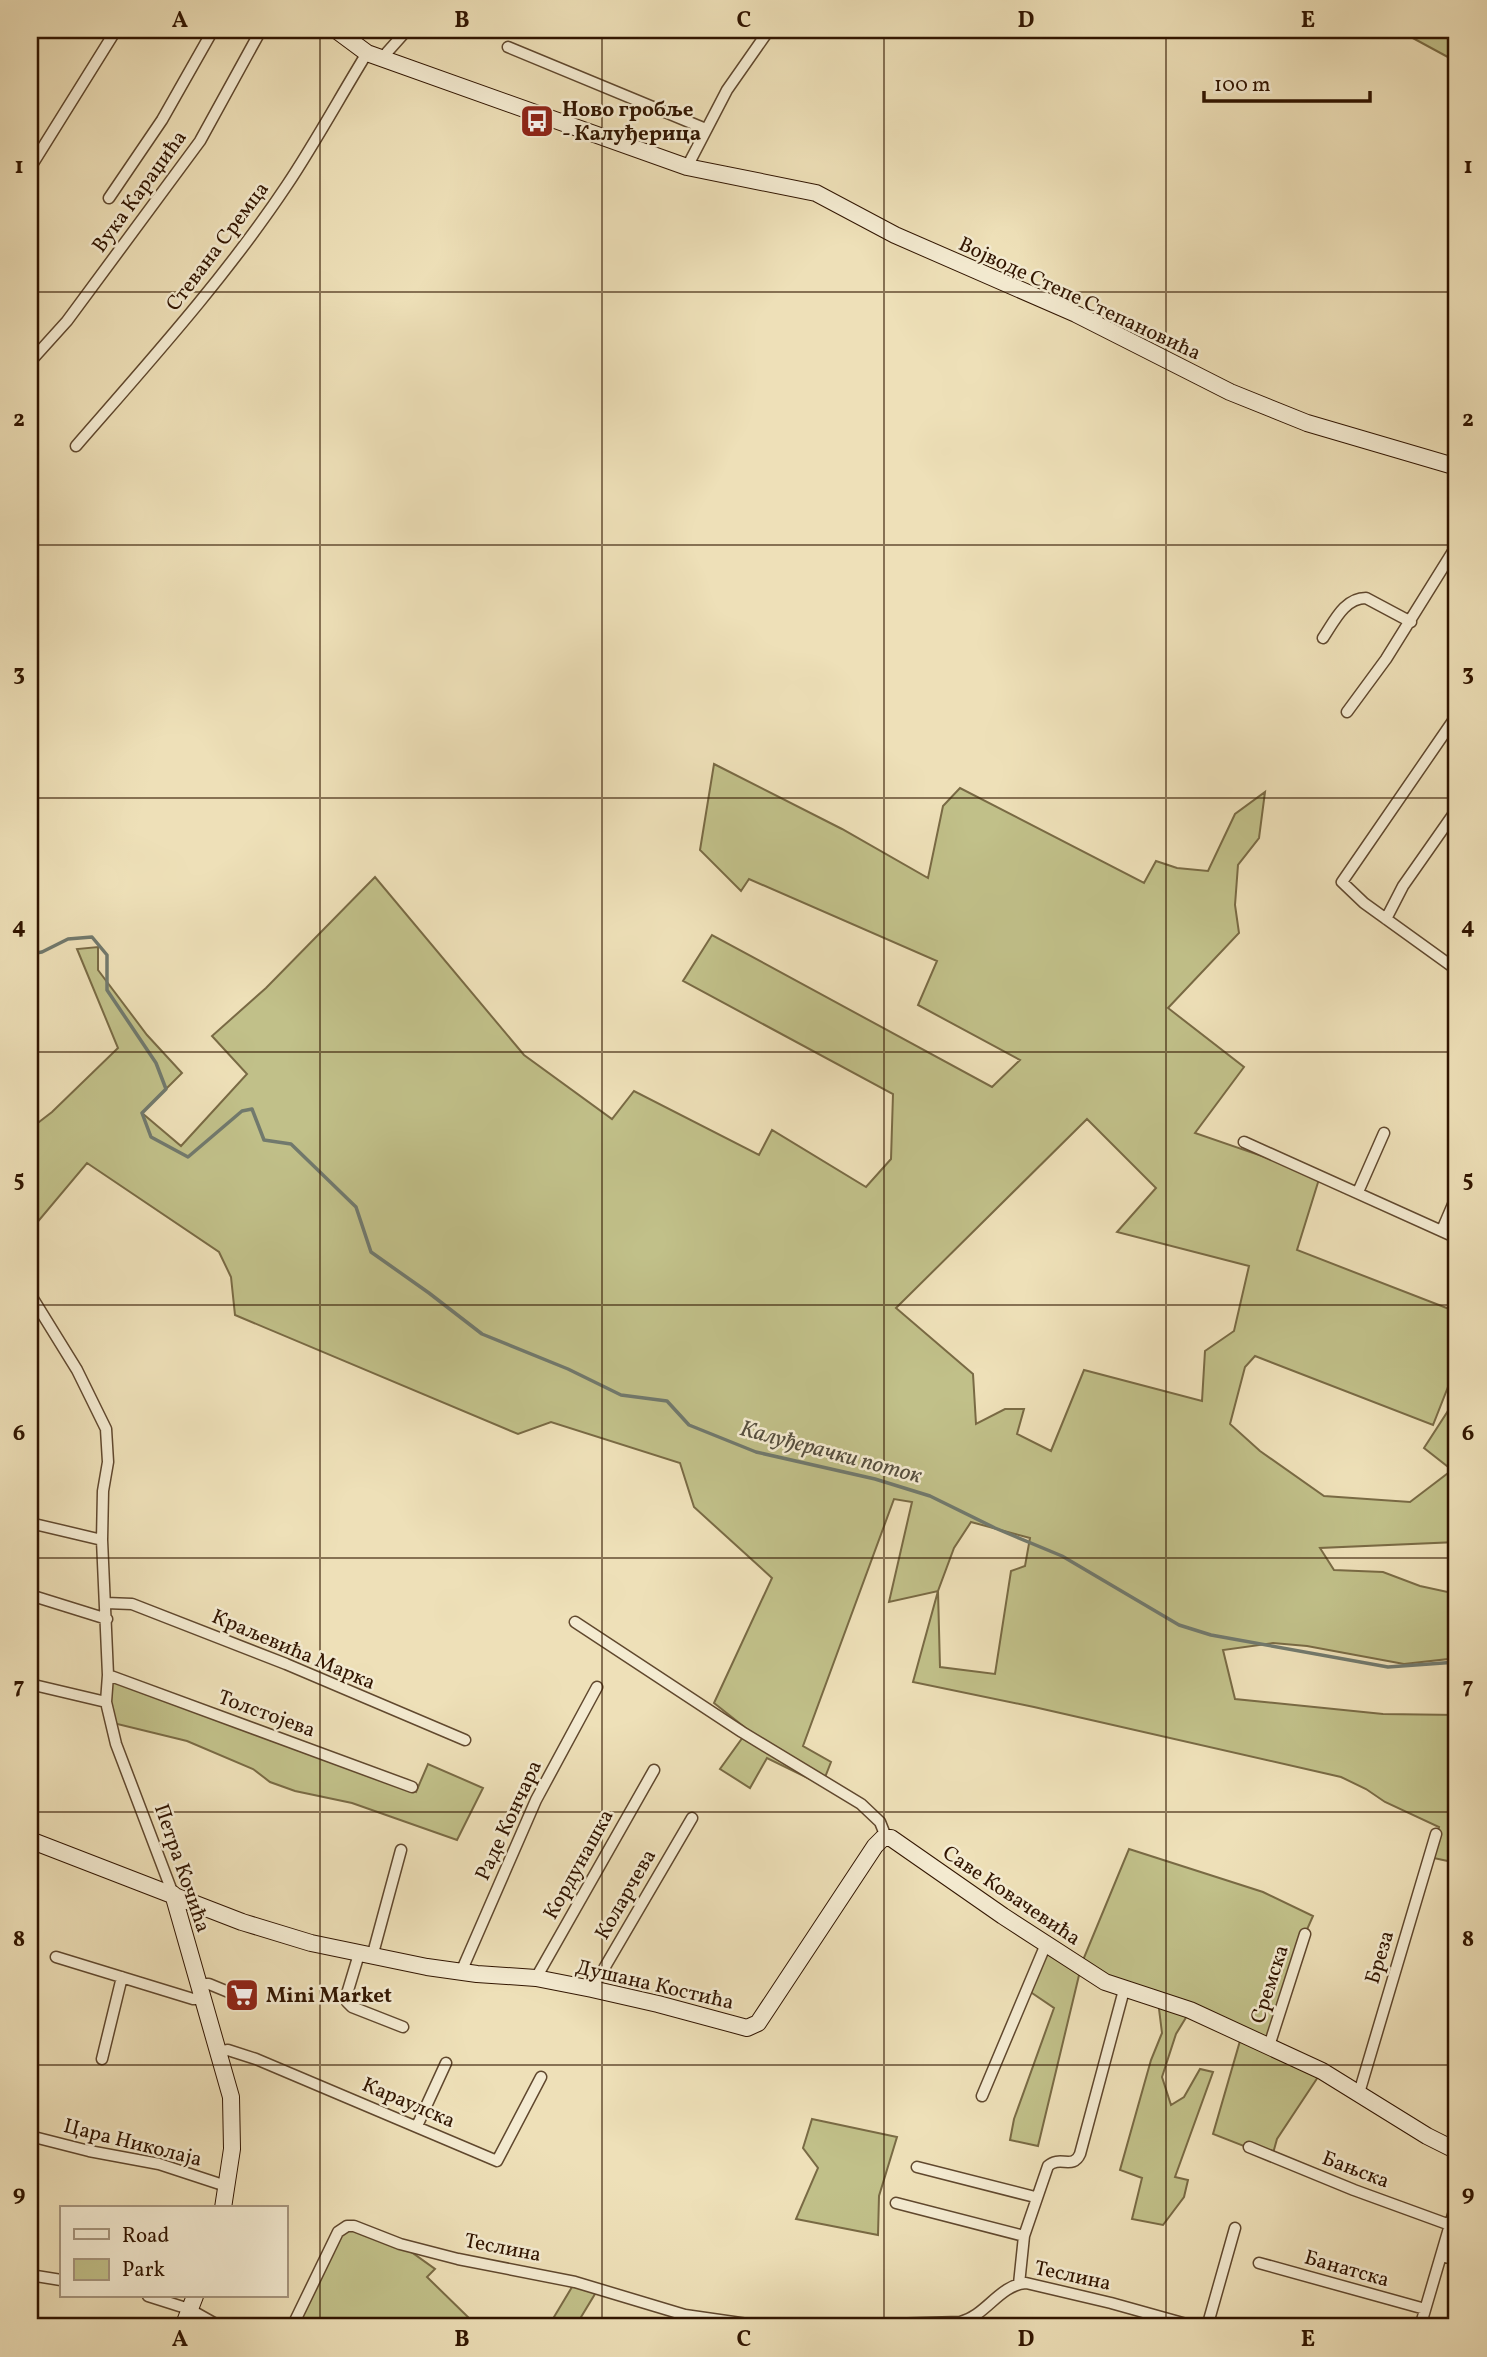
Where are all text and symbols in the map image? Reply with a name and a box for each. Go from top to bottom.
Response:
text: A [172,5,188,37]
text: B [454,5,470,37]
text: C [737,5,751,37]
text: D [1018,5,1035,37]
text: E [1301,5,1315,37]
scale bar [1204,60,1370,104]
text: 100 m [1214,71,1271,100]
place label: Ново гробље - Калуђерица [562,96,701,149]
bus stop icon: Ново гробље - Калуђерица [518,102,556,140]
street label: Вука Караџића [86,125,195,259]
text: 1 [14,151,24,183]
text: 1 [1463,151,1473,183]
street label: Стевана Сремца [160,176,277,318]
street label: Војводе Степе Степановића [953,230,1205,368]
text: 2 [13,404,25,436]
text: 2 [1462,404,1474,436]
text: 3 [13,658,25,690]
text: 3 [1462,658,1474,690]
text: 4 [12,911,26,943]
text: 4 [1461,911,1475,943]
text: 5 [13,1164,25,1196]
text: 5 [1462,1164,1474,1196]
water label: Калуђерачки поток [736,1413,926,1493]
text: 6 [13,1418,25,1450]
text: 6 [1462,1418,1474,1450]
street label: Краљевића Марка [207,1603,380,1698]
text: 7 [14,1671,25,1703]
text: 7 [1463,1671,1474,1703]
street label: Толстојева [214,1683,319,1745]
street label: Раде Кончара [469,1756,550,1886]
street label: Петра Кочића [146,1800,217,1937]
street label: Кордунашка [537,1804,622,1925]
street label: Саве Ковачевића [936,1839,1086,1953]
street label: Коларчева [589,1844,664,1945]
text: 8 [13,1924,25,1956]
text: 8 [1462,1924,1474,1956]
street label: Бреза [1359,1927,1402,1988]
street label: Сремска [1244,1941,1297,2028]
street label: Душана Костића [573,1953,737,2018]
supermarket icon: Mini Market [223,1976,261,2014]
place label: Mini Market [266,1982,392,2011]
street label: Караулска [357,2071,460,2136]
street label: Цара Николаја [60,2112,205,2175]
street label: Бањска [1318,2144,1393,2196]
text: 9 [13,2178,25,2210]
text: 9 [1462,2178,1474,2210]
legend [60,2206,287,2298]
text: Road [122,2222,169,2251]
street label: Теслина [462,2227,544,2270]
street label: Банатска [1301,2243,1393,2295]
street label: Теслина [1032,2254,1114,2299]
text: Park [122,2256,165,2285]
text: A [172,2324,188,2356]
text: B [454,2324,470,2356]
text: C [737,2324,751,2356]
text: D [1018,2324,1035,2356]
text: E [1301,2324,1315,2356]

